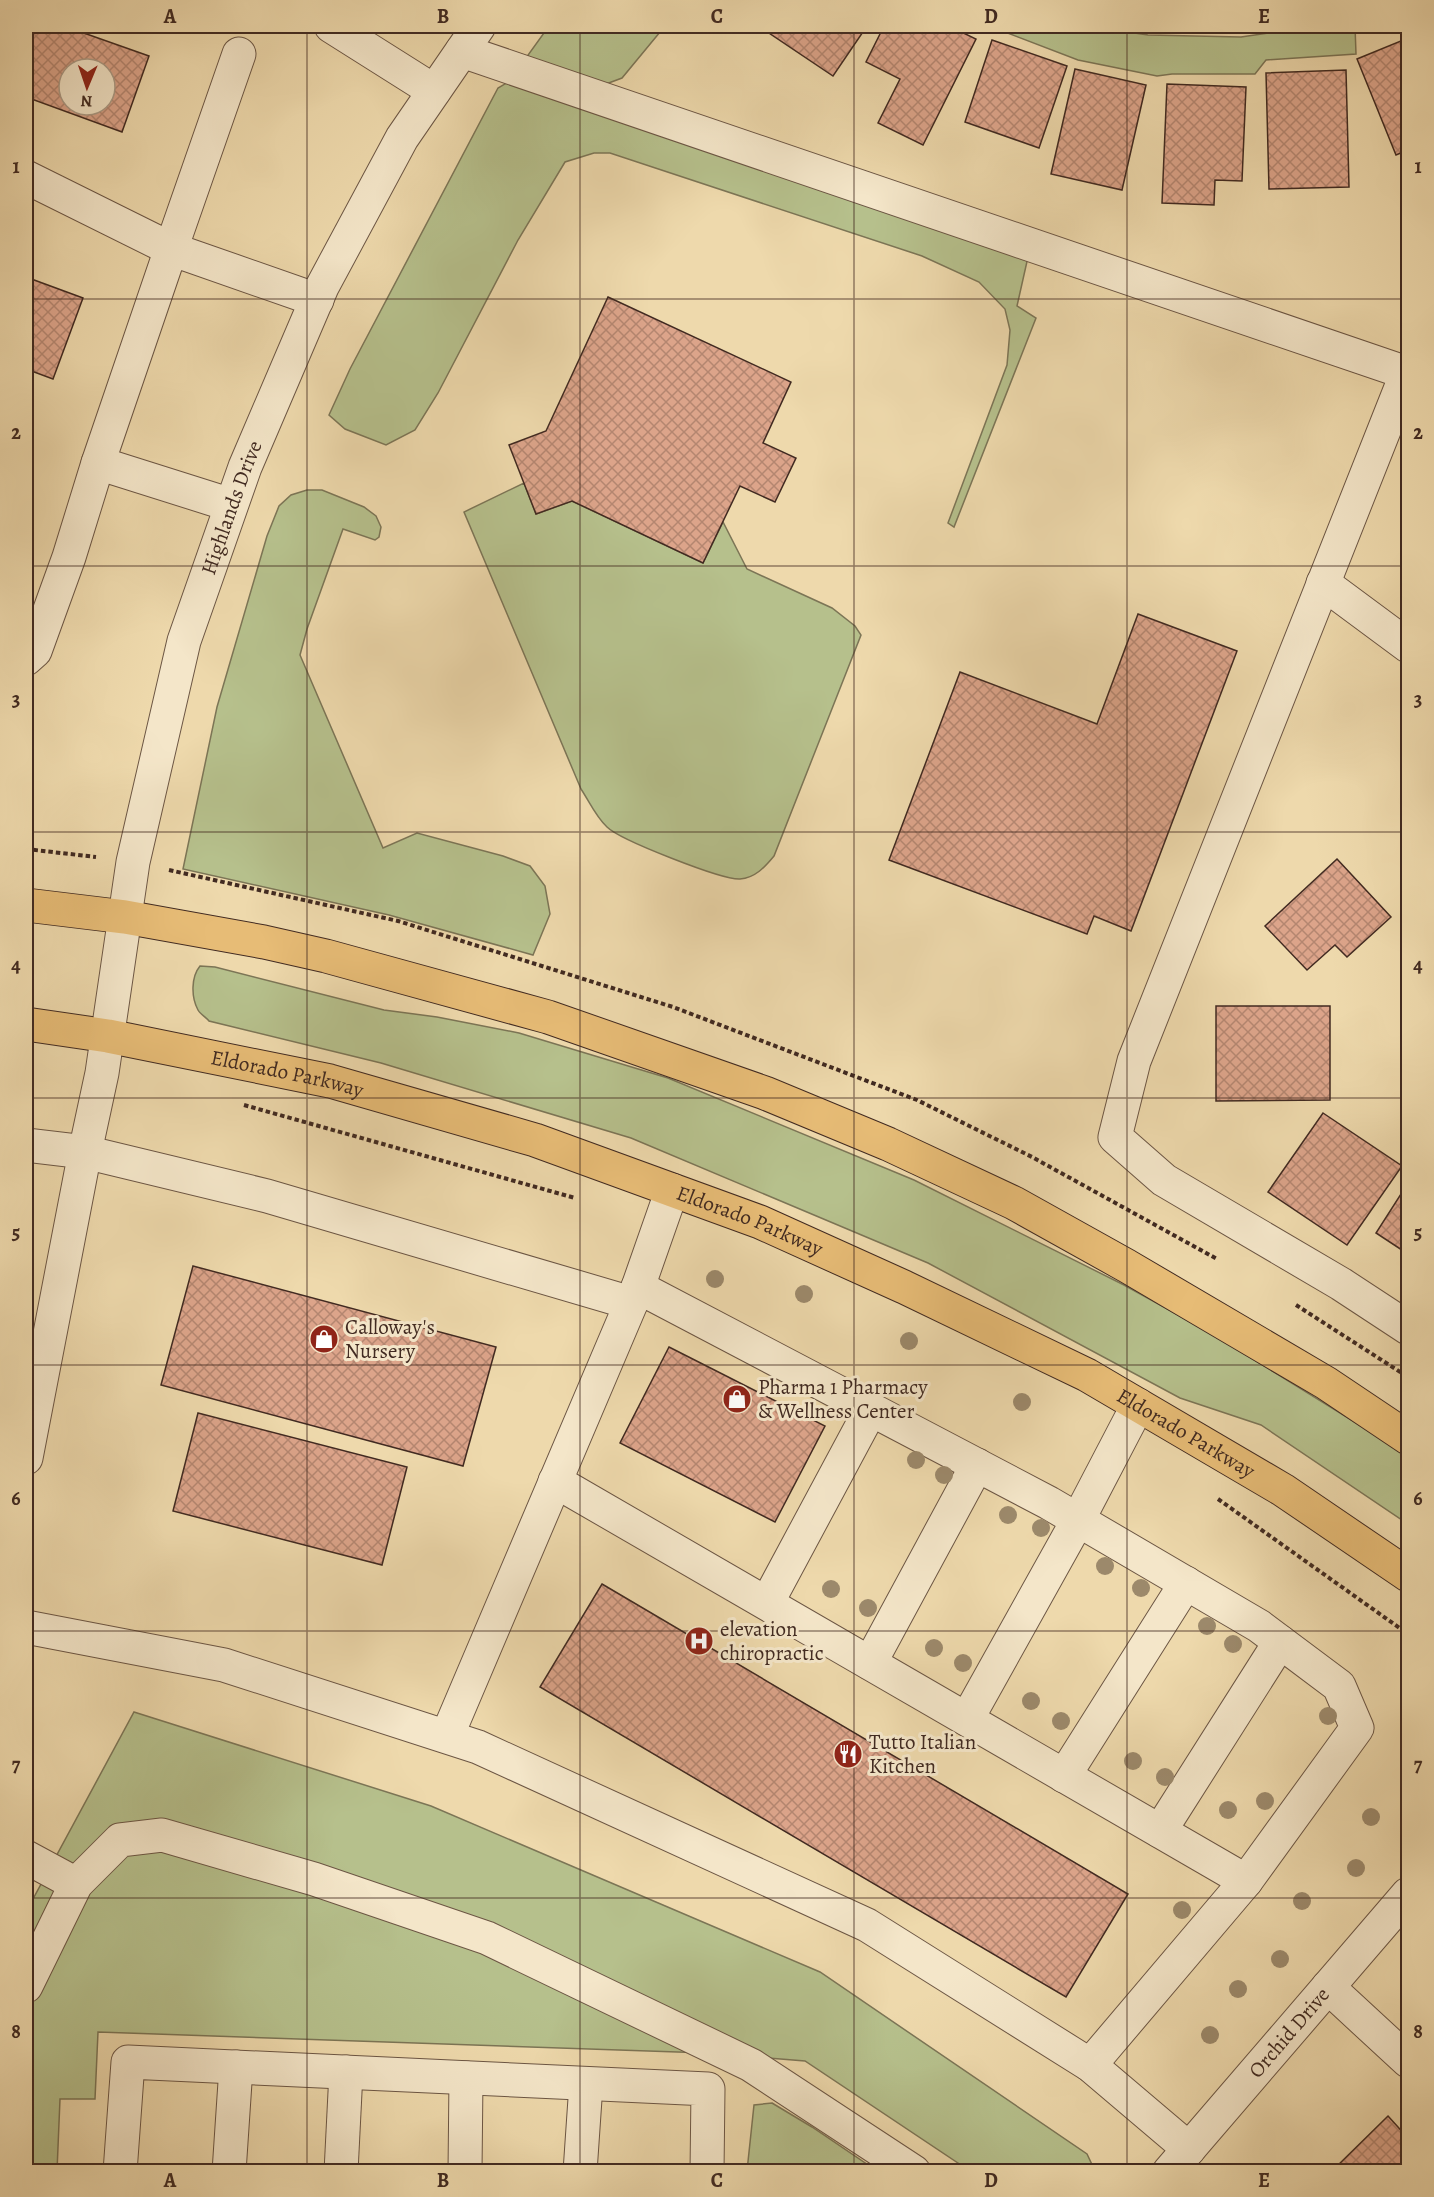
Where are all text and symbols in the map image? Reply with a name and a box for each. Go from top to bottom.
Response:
text: A [163,3,177,30]
text: B [437,3,449,30]
text: C [711,3,723,30]
text: D [984,3,998,30]
text: E [1258,3,1270,30]
north arrow [57,57,117,117]
text: N [80,90,93,112]
text: 1 [12,153,20,180]
text: 1 [1414,153,1422,180]
text: 2 [11,419,21,446]
text: 2 [1413,419,1423,446]
street label: Highlands Drive [194,436,269,579]
text: 3 [12,686,20,713]
text: 3 [1414,686,1422,713]
text: 4 [11,952,21,979]
text: 4 [1413,952,1423,979]
street label: Eldorado Parkway [208,1043,368,1104]
street label: Eldorado Parkway [673,1179,828,1263]
text: 5 [12,1219,20,1246]
text: 5 [1414,1219,1422,1246]
place label: Calloway's Nursery [345,1313,435,1365]
shop icon: Calloway's Nursery [308,1323,340,1355]
place label: Pharma 1 Pharmacy & Wellness Center [758,1373,928,1425]
street label: Eldorado Parkway [1112,1382,1261,1485]
shop icon: Pharma 1 Pharmacy & Wellness Center [721,1383,753,1415]
text: 6 [11,1485,21,1512]
text: 6 [1413,1485,1423,1512]
place label: elevation chiropractic [720,1615,824,1667]
hospital icon: elevation chiropractic [683,1625,715,1657]
place label: Tutto Italian Kitchen [869,1728,976,1780]
restaurant icon: Tutto Italian Kitchen [832,1738,864,1770]
text: 7 [12,1751,21,1778]
text: 7 [1414,1751,1423,1778]
street label: Orchid Drive [1242,1981,1336,2084]
text: 8 [11,2018,21,2045]
text: 8 [1413,2018,1423,2045]
text: A [163,2167,177,2194]
text: B [437,2167,449,2194]
text: C [711,2167,723,2194]
text: D [984,2167,998,2194]
text: E [1258,2167,1270,2194]

